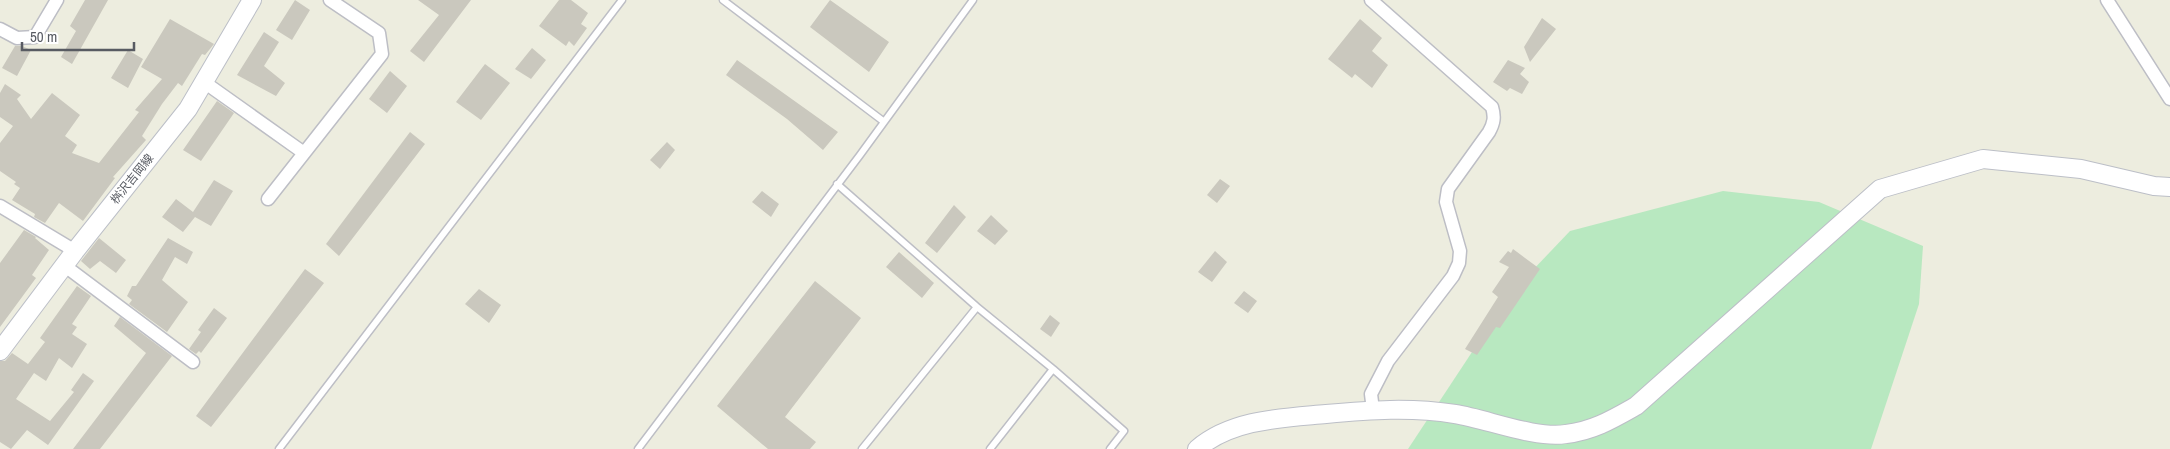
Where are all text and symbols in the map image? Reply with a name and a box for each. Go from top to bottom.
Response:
scale bar [22,20,135,52]
text: 50 m [30,26,57,47]
street label: 桝沢吉岡線 [107,151,157,207]

